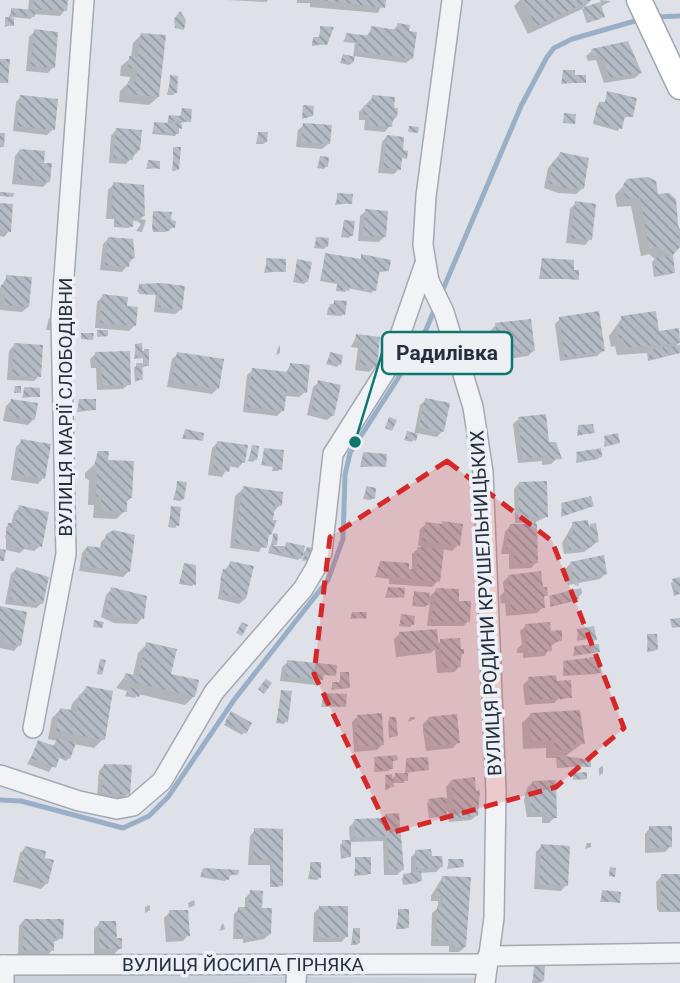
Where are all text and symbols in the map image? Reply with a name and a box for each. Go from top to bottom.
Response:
street label: ВУЛИЦЯ МАРІЇ СЛОБОДІВНИ [54,277,77,537]
callout: Радилівка [382,332,512,374]
text: Радилівка [396,341,498,365]
street label: ВУЛИЦЯ РОДИНИ КРУШЕЛЬНИЦЬКИХ [465,429,507,776]
street label: ВУЛИЦЯ ЙОСИПА ГІРНЯКА [122,953,365,976]

